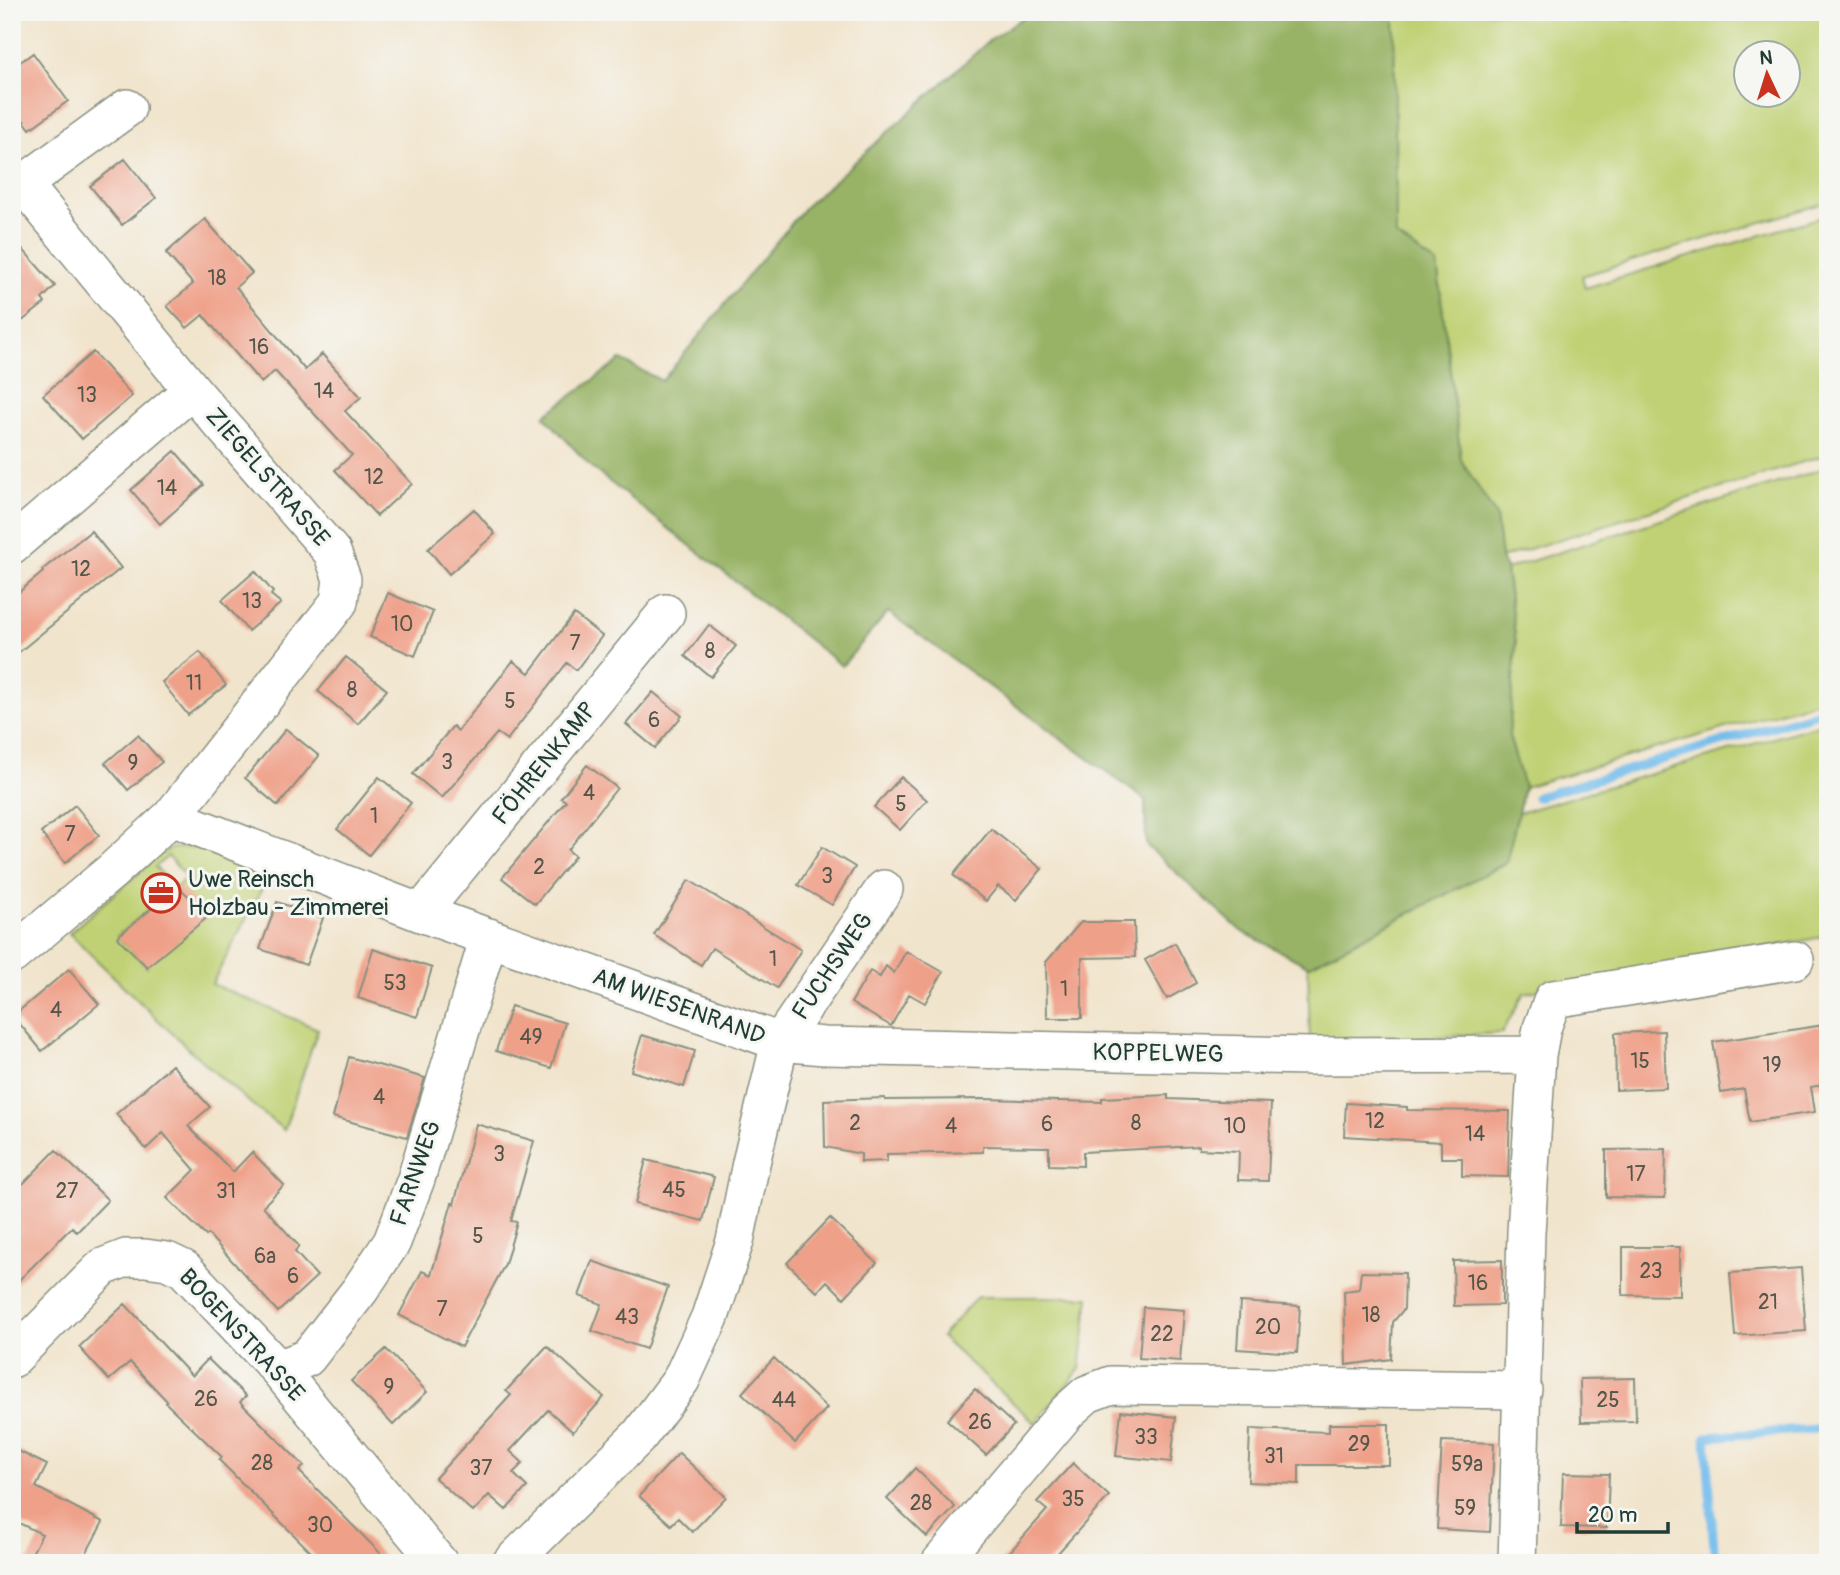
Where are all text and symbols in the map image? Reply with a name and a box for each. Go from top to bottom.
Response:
north arrow [1731,38,1801,108]
text: N [1759,46,1773,70]
house number: 18 [208,265,226,292]
house number: 16 [249,334,269,361]
house number: 14 [314,378,334,405]
house number: 13 [77,382,97,409]
street label: ZIEGELSTRASSE [199,402,336,553]
house number: 12 [364,464,384,491]
house number: 14 [157,475,177,502]
house number: 12 [71,556,91,583]
house number: 13 [242,588,262,615]
house number: 10 [391,611,413,638]
house number: 7 [569,630,581,657]
house number: 8 [705,638,715,665]
house number: 11 [186,670,202,697]
house number: 8 [347,677,357,704]
house number: 5 [504,688,516,715]
street label: FÖHRENKAMP [486,696,603,831]
house number: 6 [648,707,660,734]
house number: 3 [441,749,453,776]
house number: 9 [128,750,138,777]
house number: 4 [583,780,595,807]
house number: 5 [895,791,907,818]
house number: 1 [370,803,378,830]
house number: 7 [64,821,76,848]
house number: 2 [533,854,545,881]
house number: 3 [821,863,833,890]
place label: Uwe Reinsch Holzbau - Zimmerei [188,865,388,922]
office icon: Uwe Reinsch Holzbau - Zimmerei [140,872,182,914]
street label: FUCHSWEG [786,907,879,1025]
house number: 1 [769,946,777,973]
street label: AM WIESENRAND [588,962,769,1051]
house number: 53 [383,970,407,997]
house number: 1 [1060,976,1068,1003]
house number: 4 [50,997,62,1024]
house number: 49 [520,1024,543,1051]
street label: KOPPELWEG [1092,1038,1224,1069]
house number: 15 [1630,1048,1650,1075]
house number: 19 [1762,1052,1782,1079]
house number: 4 [373,1084,385,1111]
house number: 12 [1365,1108,1385,1135]
house number: 2 [849,1110,861,1137]
house number: 8 [1131,1110,1141,1137]
house number: 6 [1041,1111,1053,1138]
house number: 4 [945,1113,957,1140]
house number: 10 [1224,1113,1246,1140]
street label: FARNWEG [384,1117,447,1229]
house number: 14 [1465,1121,1485,1148]
house number: 3 [493,1141,505,1168]
house number: 17 [1626,1161,1646,1188]
house number: 45 [662,1177,686,1204]
house number: 27 [56,1178,78,1205]
house number: 31 [216,1178,236,1205]
house number: 5 [472,1223,484,1250]
house number: 6a [254,1243,276,1270]
house number: 23 [1640,1258,1662,1285]
street label: BOGENSTRASSE [173,1263,311,1408]
house number: 6 [287,1263,299,1290]
house number: 16 [1468,1270,1488,1297]
house number: 21 [1758,1289,1778,1316]
house number: 7 [436,1296,448,1323]
house number: 18 [1362,1302,1380,1329]
house number: 43 [615,1304,639,1331]
house number: 20 [1255,1314,1281,1341]
house number: 22 [1150,1321,1174,1348]
house number: 9 [384,1374,394,1401]
house number: 26 [194,1386,218,1413]
house number: 44 [772,1387,796,1414]
house number: 25 [1596,1387,1620,1414]
house number: 26 [968,1409,992,1436]
house number: 33 [1134,1424,1158,1451]
house number: 29 [1348,1431,1370,1458]
house number: 31 [1264,1443,1284,1470]
house number: 28 [251,1450,273,1477]
house number: 59a [1451,1451,1483,1478]
house number: 37 [470,1455,492,1482]
house number: 35 [1061,1486,1085,1513]
house number: 28 [910,1490,932,1517]
scale bar [1577,1491,1668,1535]
house number: 59 [1454,1495,1476,1522]
text: 20 m [1588,1502,1637,1529]
house number: 30 [307,1512,333,1539]

